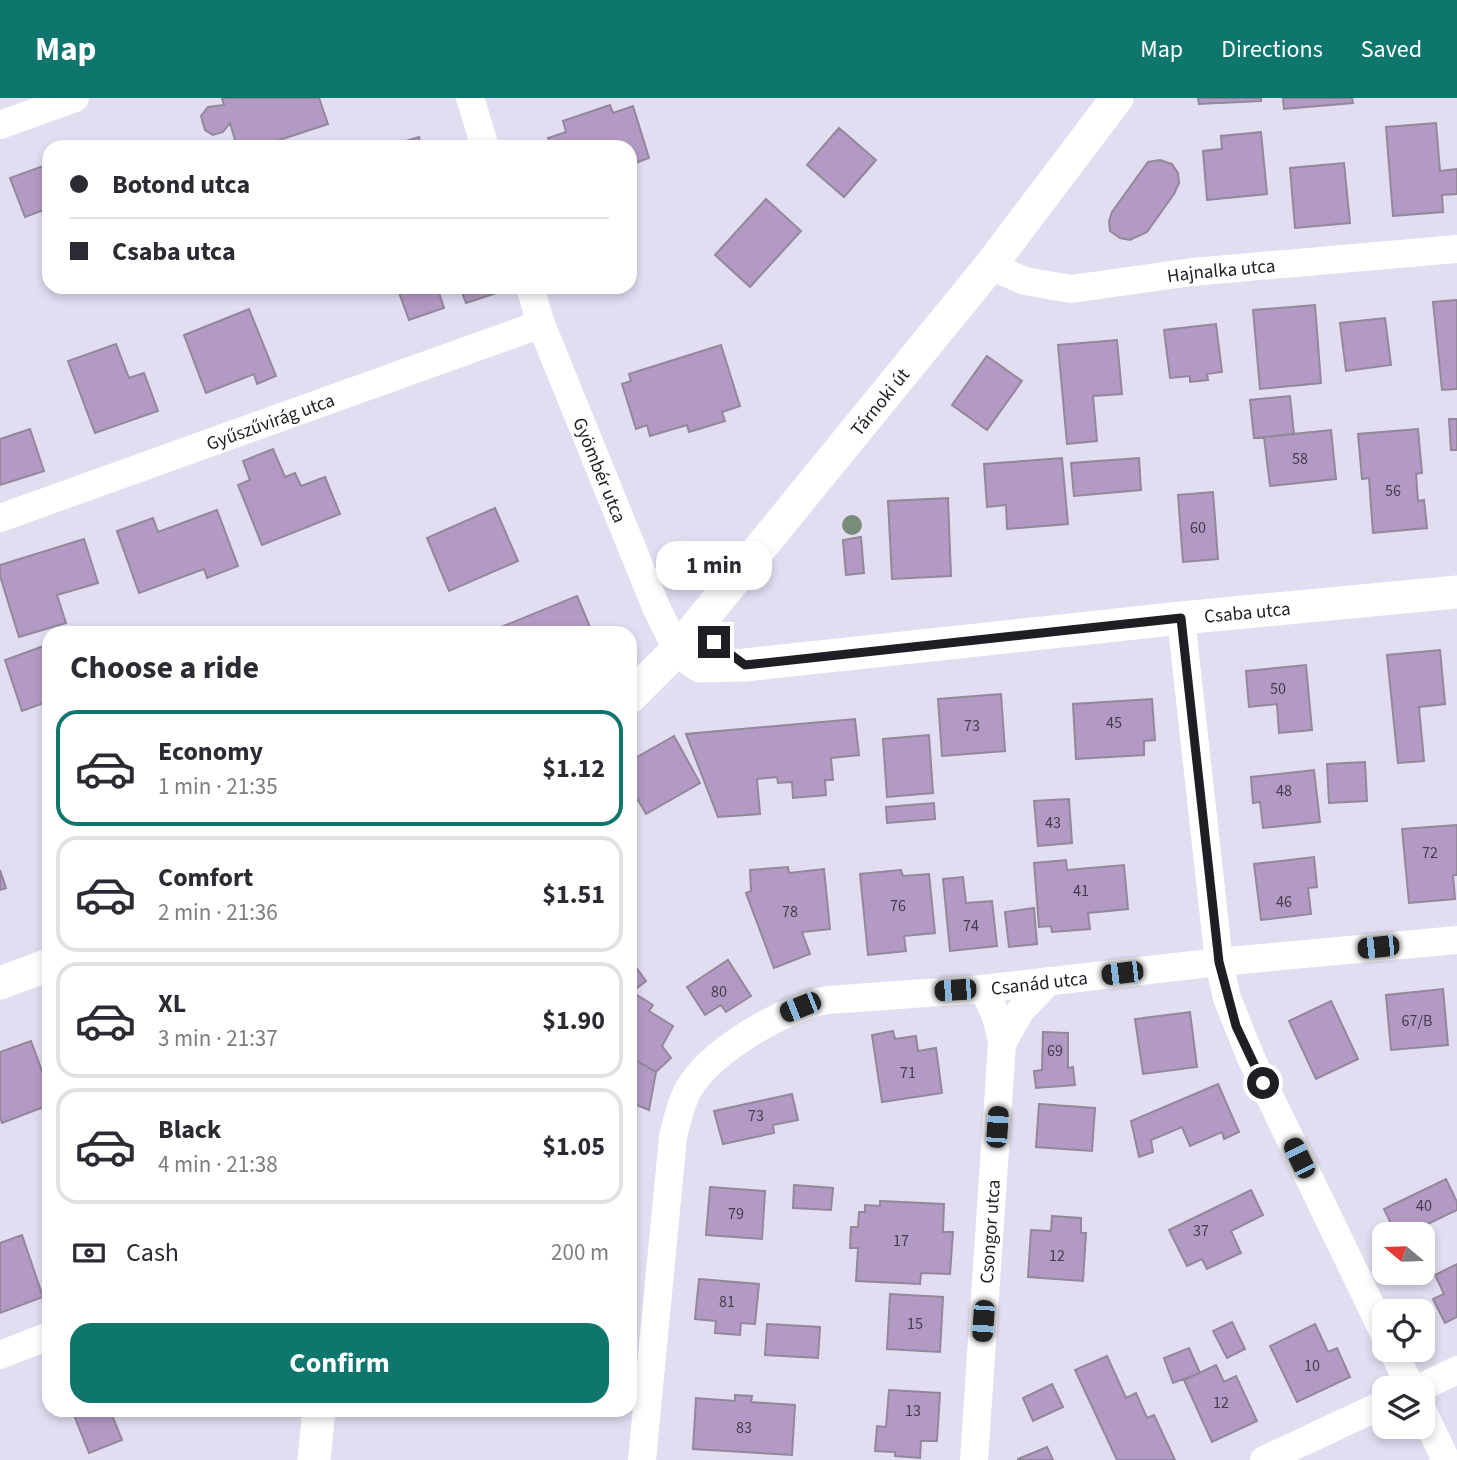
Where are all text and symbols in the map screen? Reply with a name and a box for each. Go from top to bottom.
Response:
text: Map [35,26,96,73]
text: Map [1140,32,1183,67]
text: Directions [1221,32,1323,67]
text: Saved [1361,32,1422,67]
text: Botond utca [112,166,250,203]
text: Csaba utca [112,233,236,270]
street label: Hajnalka utca [1165,253,1276,290]
street label: Tárnoki út [845,362,917,442]
street label: Gyűszűvirág utca [203,387,338,458]
street label: Gyömbér utca [565,414,632,527]
house number: 58 [1292,448,1308,470]
house number: 56 [1385,480,1401,502]
house number: 60 [1190,517,1206,539]
callout: 1 min [656,540,772,589]
text: 1 min [686,549,742,582]
street label: Csaba utca [1203,596,1292,631]
route end [698,626,730,658]
text: Choose a ride [70,645,259,691]
house number: 50 [1270,678,1286,700]
house number: 45 [1106,712,1122,734]
house number: 73 [964,715,980,737]
text: Economy [158,733,263,770]
icon: car [74,737,137,800]
text: $1.12 [542,750,605,787]
text: 1 min · 21:35 [158,770,278,803]
house number: 48 [1276,780,1292,802]
house number: 43 [1045,812,1061,834]
house number: 72 [1422,842,1438,864]
text: Comfort [158,859,253,896]
icon: car [74,863,137,926]
text: $1.51 [542,876,605,913]
house number: 41 [1073,880,1089,902]
house number: 46 [1276,891,1292,913]
house number: 76 [890,895,906,917]
text: 2 min · 21:36 [158,896,278,929]
house number: 78 [782,901,798,923]
house number: 74 [963,915,979,937]
car [1357,934,1400,960]
car [1100,960,1145,986]
street label: Csanád utca [989,965,1089,1003]
car [934,978,977,1002]
house number: 80 [711,981,727,1003]
text: XL [158,985,186,1022]
icon: car [74,989,137,1052]
car [777,989,824,1025]
text: $1.90 [542,1002,605,1039]
house number: 67/B [1402,1010,1432,1032]
text: 3 min · 21:37 [158,1022,278,1055]
house number: 69 [1047,1040,1063,1062]
house number: 71 [900,1062,916,1084]
route start [1247,1067,1279,1099]
house number: 73 [748,1105,764,1127]
car [986,1105,1009,1149]
text: Black [158,1111,221,1148]
icon: car [74,1115,137,1178]
text: $1.05 [542,1128,605,1165]
car [1281,1135,1318,1181]
text: 4 min · 21:38 [158,1148,278,1181]
street label: Csongor utca [974,1179,1008,1284]
house number: 40 [1416,1195,1432,1217]
house number: 79 [728,1203,744,1225]
house number: 37 [1193,1220,1209,1242]
north arrow [1372,1222,1435,1284]
map controls [1372,1222,1435,1439]
house number: 17 [893,1230,909,1252]
icon: cash [70,1234,108,1272]
text: Cash [126,1234,179,1271]
text: 200 m [551,1236,609,1269]
house number: 12 [1049,1245,1065,1267]
house number: 81 [719,1291,735,1313]
car [972,1299,995,1343]
button: locate [1372,1299,1435,1362]
house number: 15 [907,1313,923,1335]
button: Confirm [70,1323,609,1403]
house number: 10 [1304,1355,1320,1377]
button: layers [1372,1376,1435,1439]
house number: 12 [1213,1392,1229,1414]
house number: 13 [905,1400,921,1422]
house number: 83 [736,1417,752,1439]

